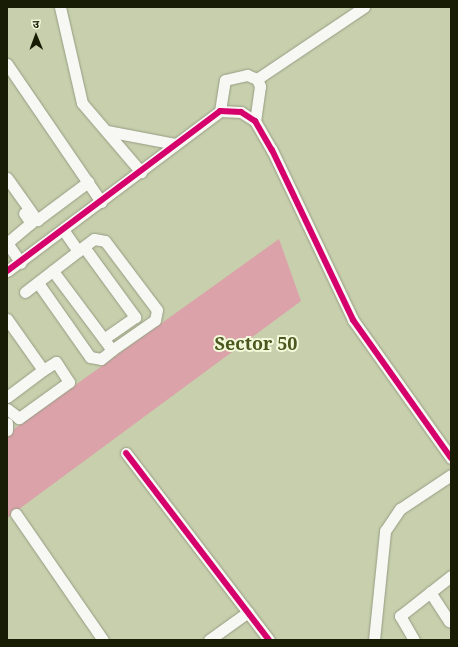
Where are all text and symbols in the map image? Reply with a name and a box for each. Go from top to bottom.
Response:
north arrow [16,16,56,56]
text: उ [32,16,39,31]
district label: Sector 50 [215,332,297,354]

